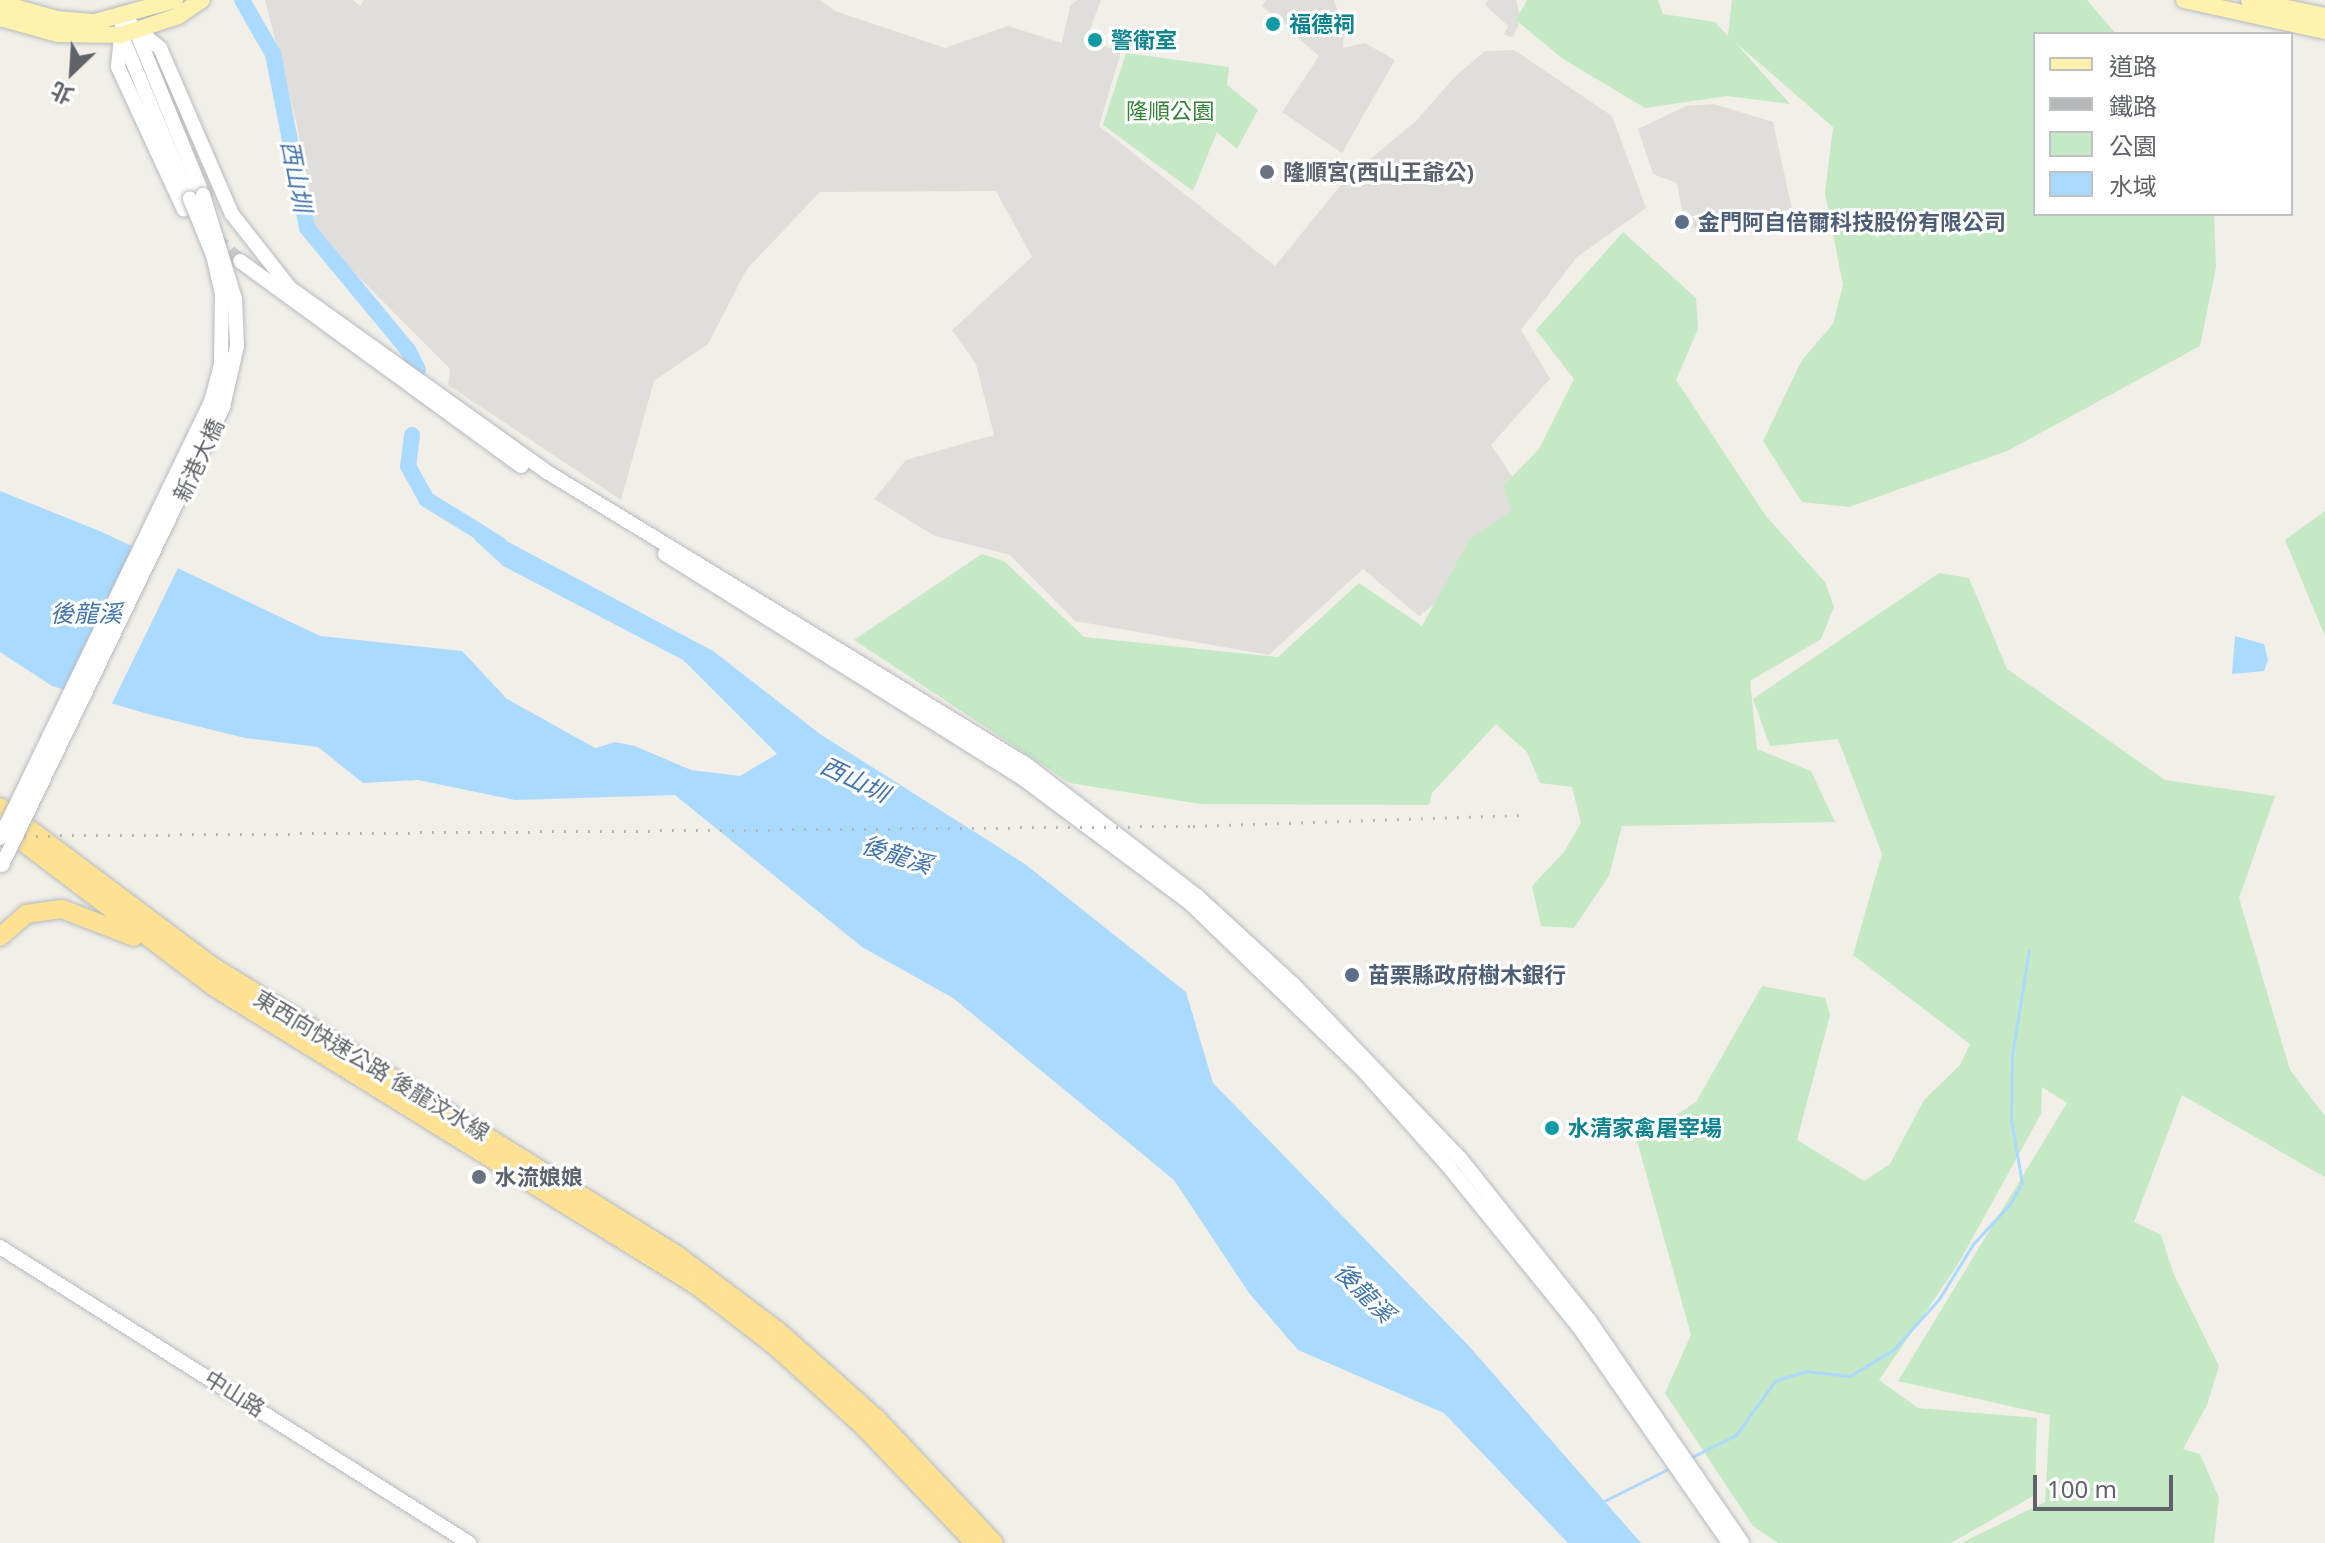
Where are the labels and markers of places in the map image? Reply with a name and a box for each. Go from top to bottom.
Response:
place label: 福德祠 [1289,11,1355,37]
marker: 福德祠 [1264,15,1282,33]
place label: 警衛室 [1111,27,1177,53]
marker: 警衛室 [1086,31,1104,49]
place label: 隆順宮(西山王爺公) [1283,159,1474,185]
marker: 隆順宮(西山王爺公) [1258,163,1276,181]
place label: 金門阿自倍爾科技股份有限公司 [1698,209,2006,235]
marker: 金門阿自倍爾科技股份有限公司 [1673,213,1691,231]
place label: 苗栗縣政府樹木銀行 [1368,962,1566,988]
marker: 苗栗縣政府樹木銀行 [1343,966,1361,984]
place label: 水清家禽屠宰場 [1568,1115,1722,1141]
marker: 水清家禽屠宰場 [1543,1119,1561,1137]
place label: 水流娘娘 [495,1164,583,1190]
marker: 水流娘娘 [470,1168,488,1186]

